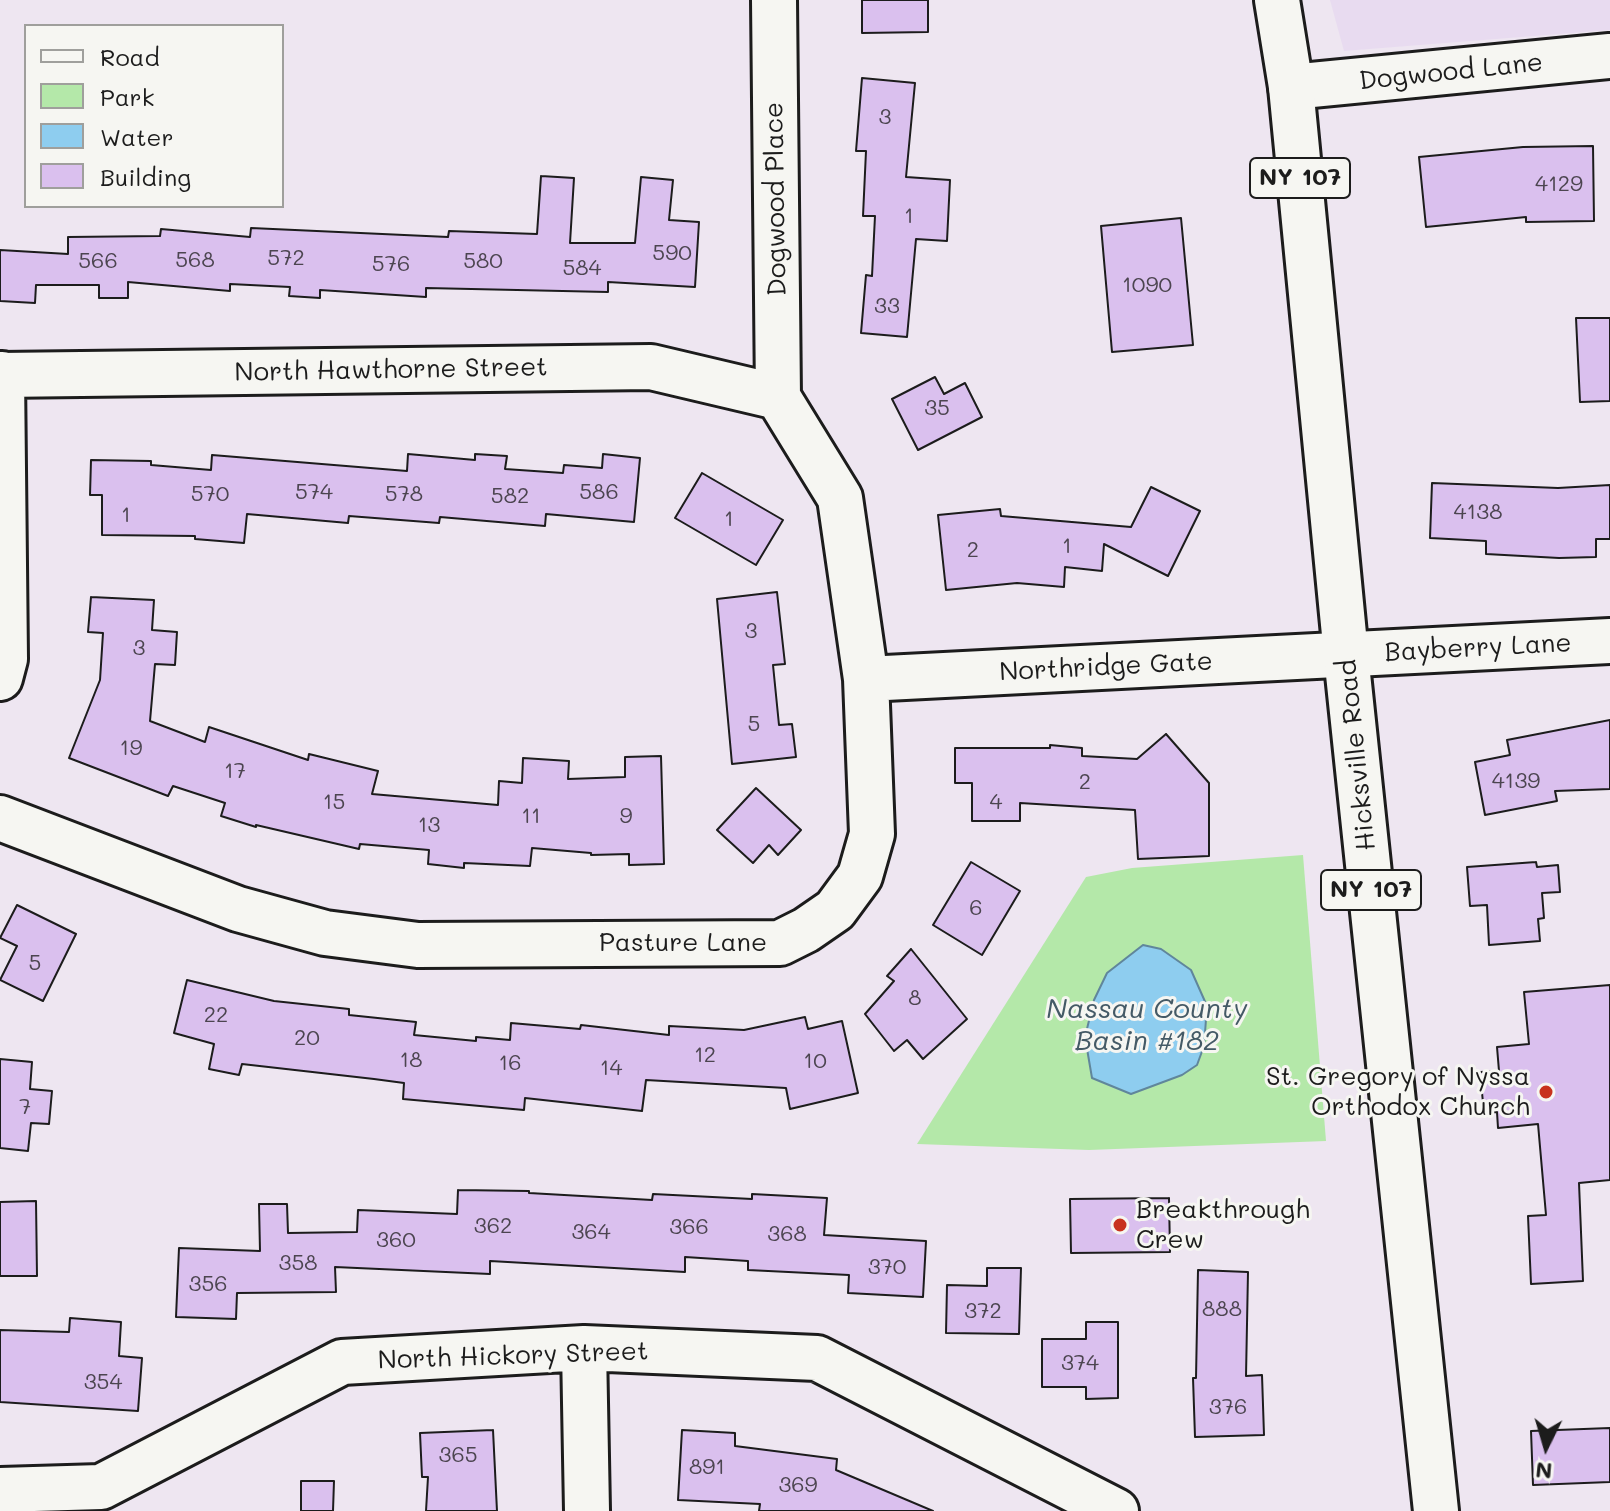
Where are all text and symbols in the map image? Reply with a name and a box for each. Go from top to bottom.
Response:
legend [24,24,284,208]
text: Road [100,41,160,72]
street label: Dogwood Lane [1358,47,1544,97]
text: Park [100,81,154,112]
street label: Dogwood Place [759,102,793,296]
house number: 3 [879,104,891,130]
text: Water [100,121,174,152]
road number: NY 107 [1250,158,1350,198]
text: Building [100,161,191,192]
house number: 4129 [1535,171,1583,197]
house number: 1 [904,203,914,229]
house number: 590 [652,240,692,266]
house number: 572 [267,245,305,271]
house number: 568 [175,247,215,273]
house number: 566 [78,248,118,274]
house number: 580 [463,248,503,274]
house number: 576 [372,251,410,277]
house number: 584 [562,255,602,281]
house number: 1090 [1122,272,1172,298]
house number: 33 [874,293,900,319]
street label: North Hawthorne Street [234,352,548,388]
house number: 35 [924,395,950,421]
house number: 574 [295,479,333,505]
house number: 586 [579,479,619,505]
house number: 570 [191,481,229,507]
house number: 578 [385,481,423,507]
house number: 582 [491,483,529,509]
house number: 4138 [1454,499,1502,525]
house number: 1 [121,502,131,528]
house number: 1 [724,506,734,532]
house number: 1 [1062,533,1072,559]
house number: 2 [967,537,979,563]
house number: 3 [745,618,757,644]
street label: Bayberry Lane [1384,628,1572,668]
house number: 3 [133,635,145,661]
street label: Northridge Gate [998,646,1214,688]
street label: Hicksville Road [1331,658,1383,852]
house number: 5 [748,711,760,737]
house number: 19 [120,735,142,761]
house number: 17 [224,758,246,784]
house number: 4139 [1492,768,1540,794]
house number: 2 [1079,769,1091,795]
house number: 15 [323,789,345,815]
house number: 4 [990,789,1002,815]
house number: 11 [521,803,541,829]
house number: 9 [619,803,633,829]
house number: 13 [418,812,440,838]
road number: NY 107 [1321,870,1421,910]
house number: 6 [969,895,983,921]
street label: Pasture Lane [599,927,767,959]
house number: 5 [29,950,41,976]
house number: 8 [908,985,922,1011]
water label: Nassau County Basin #182 [1046,992,1248,1058]
house number: 22 [204,1002,228,1028]
house number: 20 [294,1025,320,1051]
house number: 12 [694,1042,716,1068]
house number: 18 [399,1047,423,1073]
house number: 10 [803,1048,827,1074]
house number: 16 [498,1050,522,1076]
house number: 14 [600,1055,622,1081]
place label: St. Gregory of Nyssa Orthodox Church [1266,1061,1530,1122]
marker: St. Gregory of Nyssa Orthodox Church [1537,1083,1555,1101]
house number: 7 [19,1094,31,1120]
place label: Breakthrough Crew [1136,1194,1310,1256]
house number: 362 [474,1213,512,1239]
house number: 366 [669,1214,709,1240]
marker: Breakthrough Crew [1111,1216,1129,1234]
house number: 364 [571,1219,611,1245]
house number: 368 [767,1221,807,1247]
house number: 360 [376,1227,416,1253]
house number: 358 [278,1250,318,1276]
house number: 370 [868,1254,906,1280]
house number: 356 [188,1271,228,1297]
house number: 888 [1202,1296,1242,1322]
house number: 372 [964,1298,1002,1324]
street label: North Hickory Street [377,1336,649,1376]
house number: 374 [1061,1350,1099,1376]
house number: 354 [84,1369,122,1395]
house number: 376 [1209,1394,1247,1420]
north arrow [1506,1407,1586,1487]
house number: 365 [438,1442,478,1468]
house number: 891 [689,1454,725,1480]
text: N [1534,1456,1553,1487]
house number: 369 [778,1472,818,1498]

